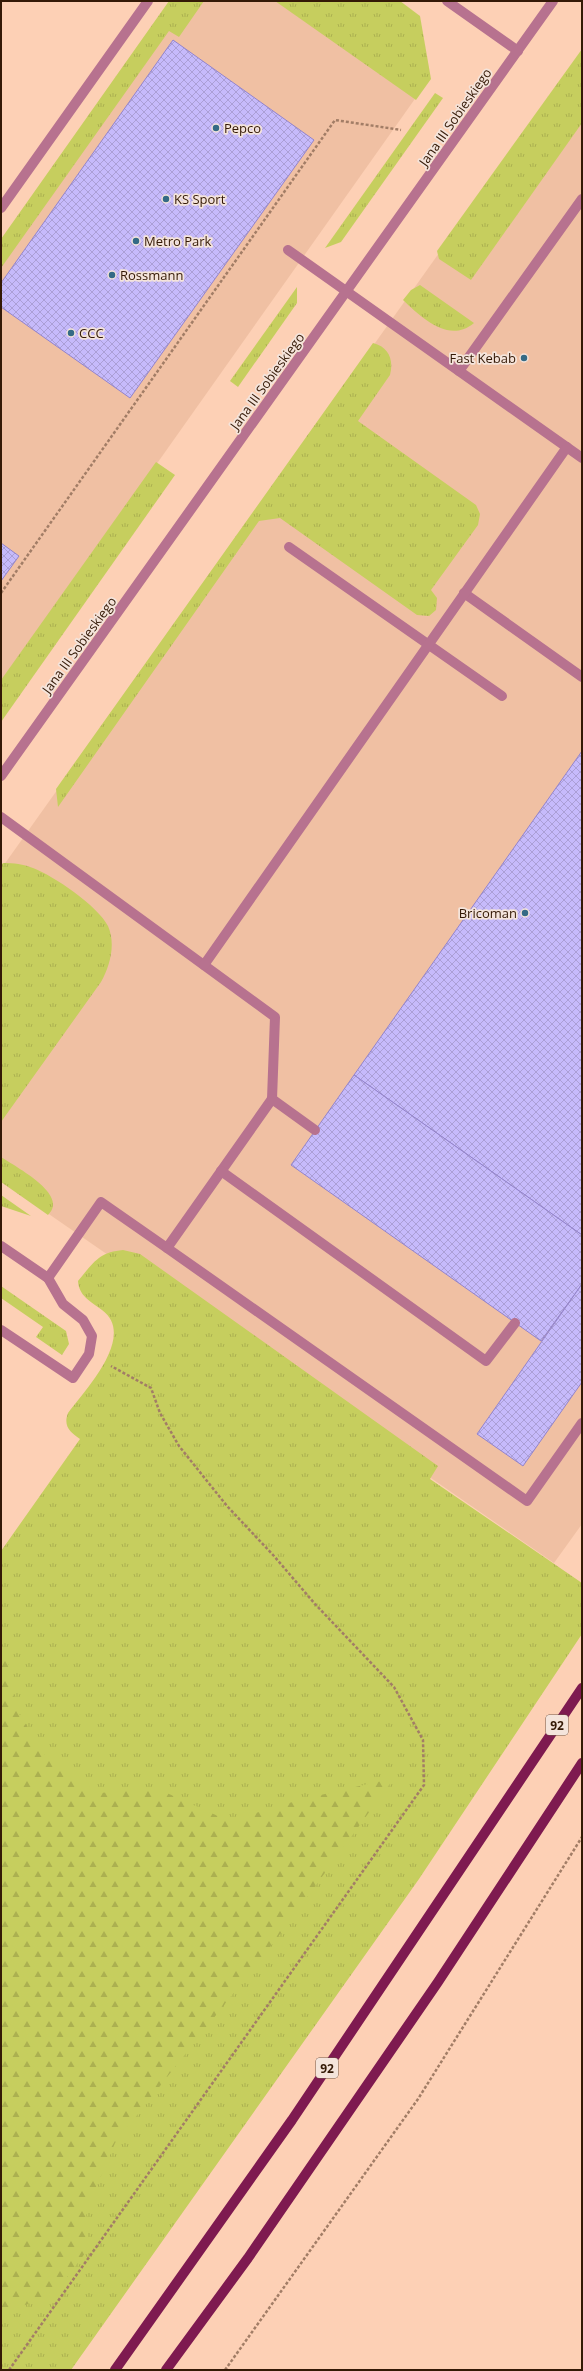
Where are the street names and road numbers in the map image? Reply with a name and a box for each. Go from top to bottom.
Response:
street label: Jana III Sobieskiego [413,64,496,171]
street label: Jana III Sobieskiego [225,329,308,435]
street label: Jana III Sobieskiego [37,593,120,699]
road number: 92 [546,1715,568,1735]
road number: 92 [316,2058,338,2078]

